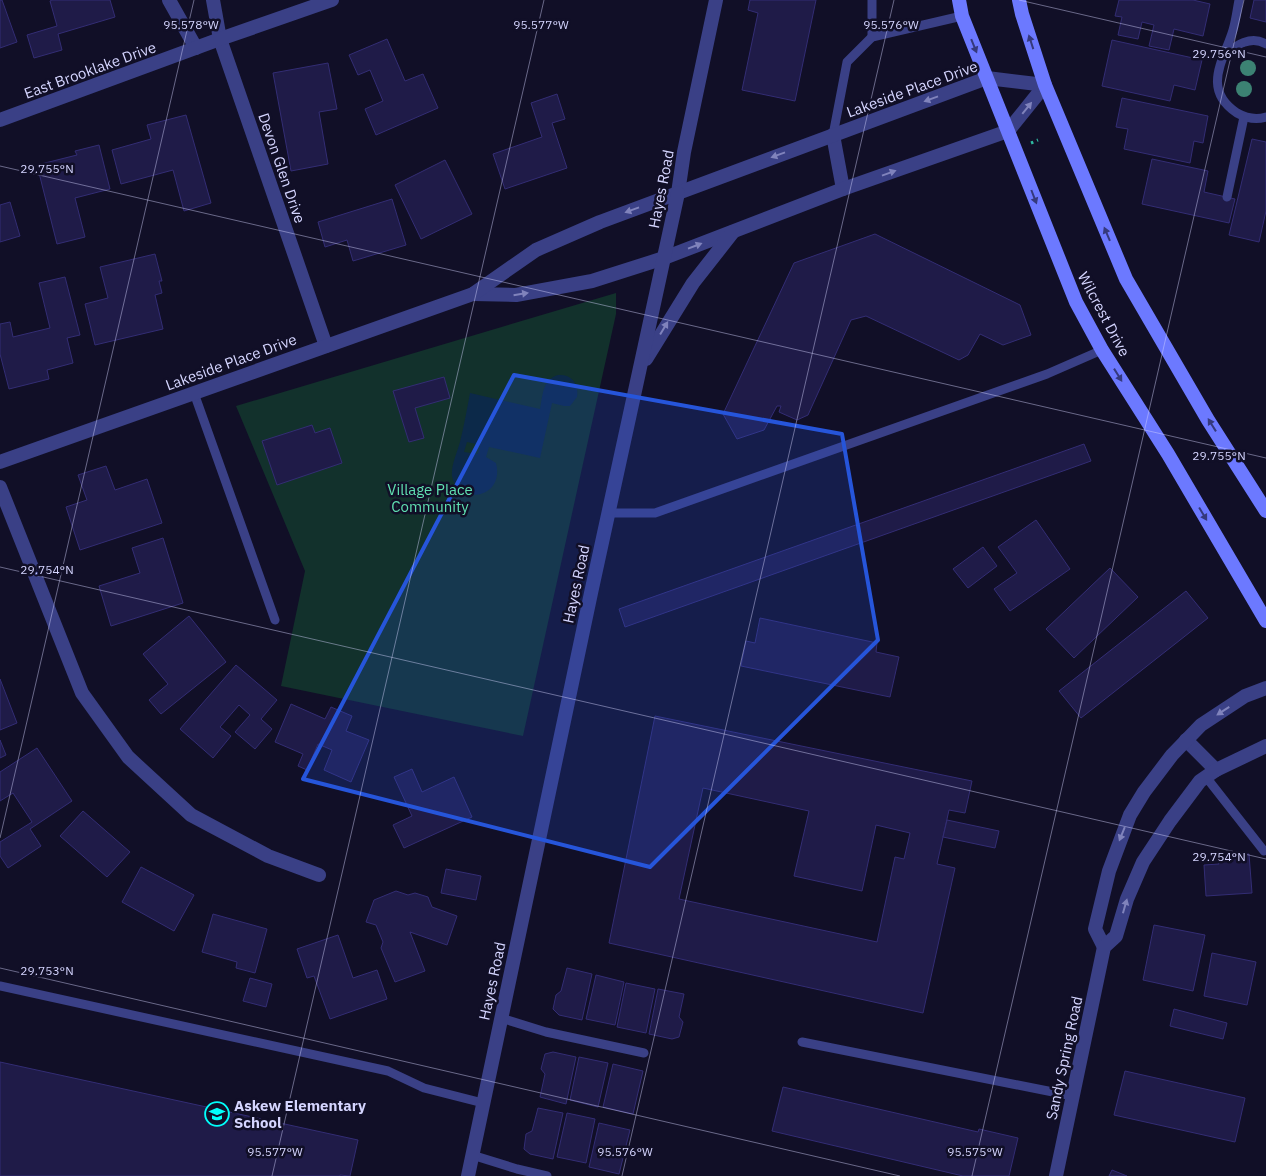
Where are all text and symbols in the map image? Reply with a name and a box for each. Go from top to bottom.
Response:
text: 95.578°W [163,17,219,32]
text: 95.577°W [513,17,569,32]
text: 95.576°W [863,17,919,32]
one-way arrow [1027,35,1035,50]
street label: East Brooklake Drive [21,37,159,103]
one-way arrow [971,39,979,53]
text: 29.756°N [1192,46,1246,61]
street label: Lakeside Place Drive [844,56,980,122]
one-way arrow [923,96,938,103]
one-way arrow [1021,101,1032,114]
street label: Devon Glen Drive [254,110,310,226]
street label: Hayes Road [644,148,678,230]
one-way arrow [770,151,785,159]
text: 29.755°N [20,161,74,176]
one-way arrow [882,169,897,177]
one-way arrow [1030,190,1038,205]
one-way arrow [624,206,639,214]
one-way arrow [1103,226,1111,241]
one-way arrow [687,242,702,249]
street label: Wilcrest Drive [1074,268,1134,360]
one-way arrow [514,290,530,298]
one-way arrow [660,322,669,335]
street label: Lakeside Place Drive [163,329,299,395]
one-way arrow [1113,369,1123,382]
one-way arrow [1207,419,1216,432]
text: 29.755°N [1192,448,1246,463]
park label: Village Place Community [387,480,473,516]
one-way arrow [1198,507,1207,520]
street label: Hayes Road [558,543,594,625]
text: 29.754°N [20,562,74,577]
one-way arrow [1216,706,1230,715]
one-way arrow [1118,827,1125,842]
text: 29.754°N [1192,849,1246,864]
one-way arrow [1122,898,1130,913]
street label: Hayes Road [474,940,510,1022]
text: 29.753°N [20,963,74,978]
street label: Sandy Spring Road [1042,994,1086,1122]
place label: Askew Elementary School [234,1096,366,1132]
school or university icon: Askew Elementary School [204,1101,230,1127]
text: 95.577°W [247,1144,303,1159]
text: 95.576°W [597,1144,653,1159]
text: 95.575°W [947,1144,1003,1159]

